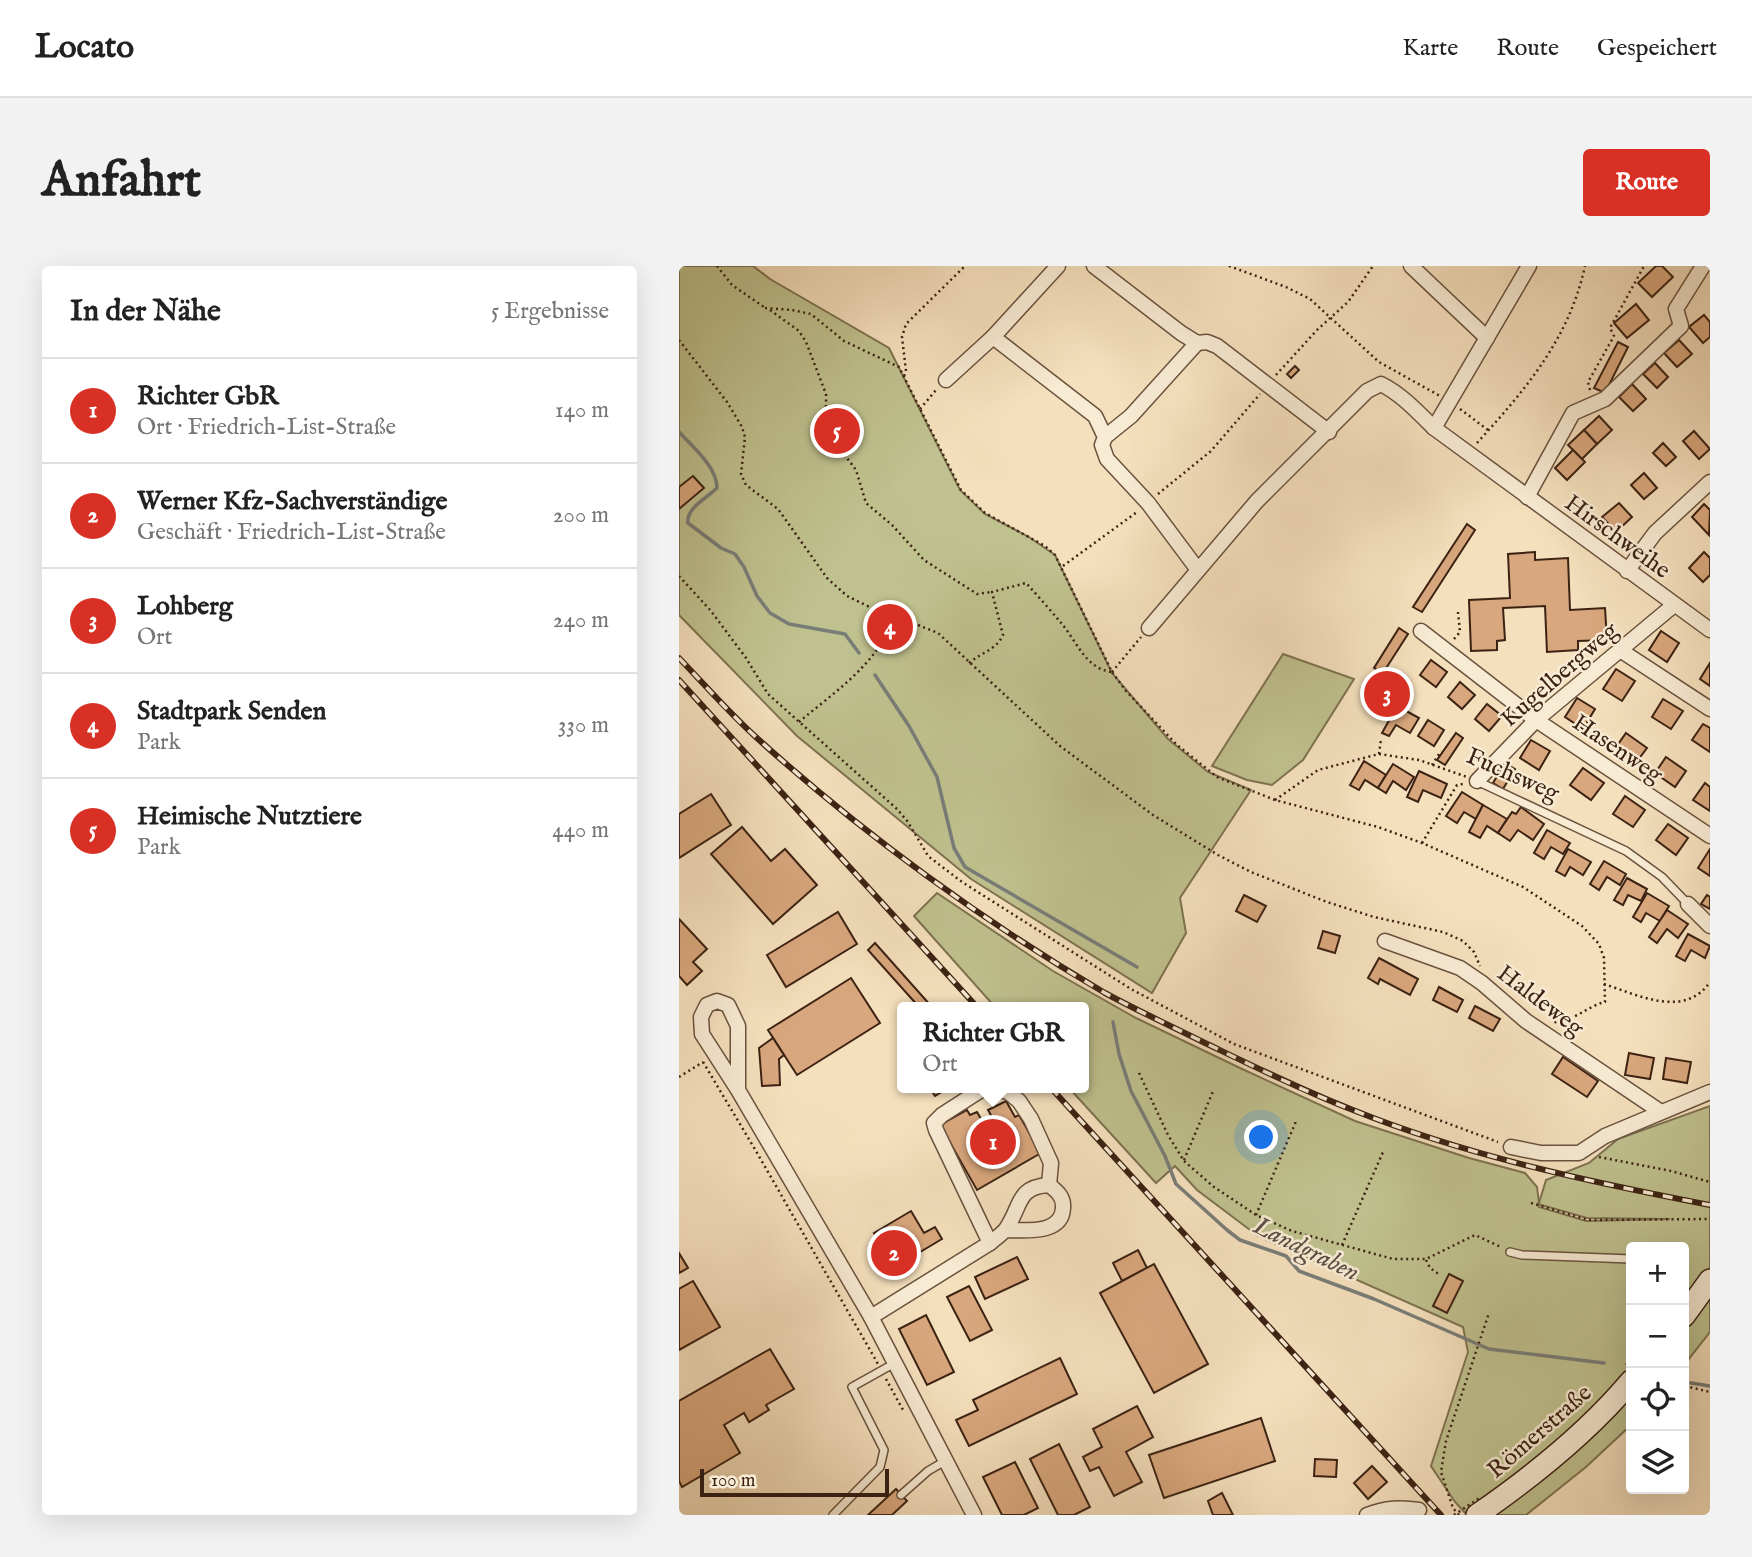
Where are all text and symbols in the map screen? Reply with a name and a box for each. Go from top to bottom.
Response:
text: Locato [35,27,134,69]
text: Karte [1403,33,1458,64]
text: Route [1496,33,1559,64]
text: Gespeichert [1597,33,1717,64]
button: Route [1583,149,1710,216]
text: Anfahrt [42,151,201,213]
text: In der Nähe [70,293,221,331]
text: 5 Ergebnisse [491,297,609,326]
text: Richter GbR [137,380,278,413]
text: 1 [89,396,97,425]
text: 140 m [555,396,609,425]
pin: 5 [814,405,860,457]
text: Ort · Friedrich-List-Straße [137,413,396,442]
text: Werner Kfz-Sachverständige [137,485,447,518]
street label: Hirschweihe [1558,488,1676,586]
text: 2 [88,501,98,530]
text: 200 m [553,501,609,530]
text: Geschäft · Friedrich-List-Straße [137,518,446,547]
text: Lohberg [137,590,233,623]
pin: 4 [867,601,913,653]
text: 3 [89,606,97,635]
text: 240 m [553,606,609,635]
street label: Kugelbergweg [1495,615,1626,735]
text: Ort [137,623,172,652]
pin: 3 [1364,668,1410,720]
text: Stadtpark Senden [137,695,326,728]
street label: Hasenweg [1566,708,1669,791]
text: 4 [87,711,99,740]
text: 330 m [558,711,609,740]
text: Park [137,728,181,757]
street label: Fuchsweg [1461,741,1565,810]
text: Heimische Nutztiere [137,800,362,833]
text: 5 [89,816,97,845]
text: 440 m [552,816,609,845]
text: Park [137,833,181,862]
street label: Haldeweg [1490,958,1591,1045]
popup [897,1002,1089,1093]
text: Richter GbR [922,1017,1064,1050]
text: Ort [922,1050,958,1079]
pin: 1 [970,1116,1016,1168]
your location [1244,1120,1278,1154]
water label: Landgraben [1247,1209,1365,1290]
pin: 2 [871,1227,917,1279]
map controls [1626,1242,1689,1494]
button: + [1626,1242,1689,1305]
button: − [1626,1305,1689,1368]
button: locate [1626,1368,1689,1431]
street label: Römerstraße [1481,1378,1599,1486]
button: layers [1626,1431,1689,1494]
scale bar [700,1466,889,1498]
text: 100 m [711,1469,755,1493]

